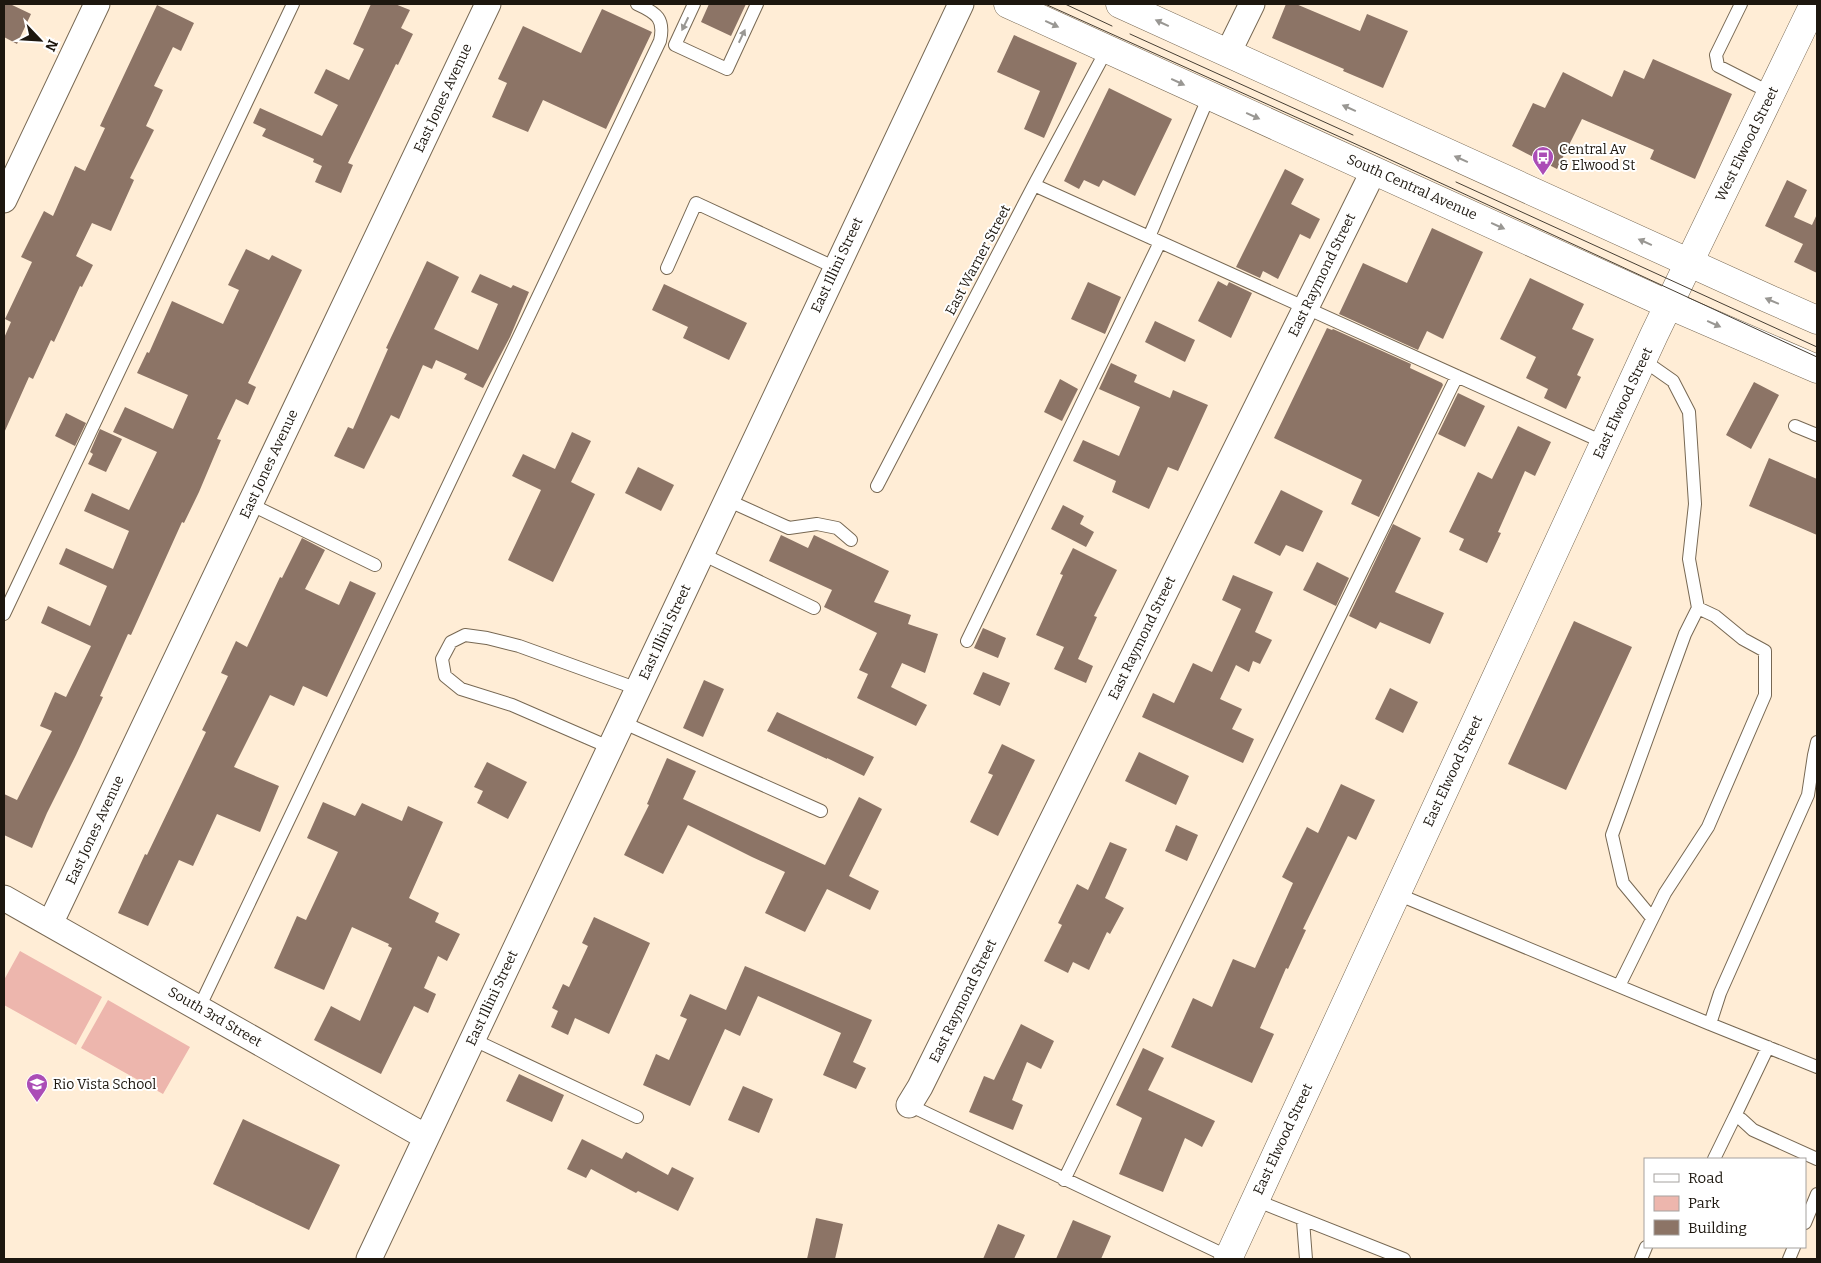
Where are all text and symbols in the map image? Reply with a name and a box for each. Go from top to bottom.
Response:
north arrow [15,15,65,65]
one-way arrow [680,17,688,31]
one-way arrow [1155,19,1169,27]
one-way arrow [1045,20,1059,28]
one-way arrow [738,29,746,43]
text: N [41,37,61,54]
street label: East Jones Avenue [410,41,476,155]
one-way arrow [1171,78,1185,86]
street label: West Elwood Street [1712,84,1782,204]
one-way arrow [1342,104,1356,112]
one-way arrow [1246,112,1260,120]
place label: Central Av & Elwood St [1559,141,1635,174]
bus stop icon: Central Av & Elwood St [1531,145,1555,176]
street label: South Central Avenue [1344,151,1480,223]
one-way arrow [1454,154,1468,162]
street label: East Warner Street [942,202,1014,318]
street label: East Raymond Street [1285,211,1359,339]
street label: East Illini Street [807,215,867,315]
one-way arrow [1491,223,1505,231]
one-way arrow [1638,238,1652,246]
one-way arrow [1765,296,1779,304]
one-way arrow [1707,321,1721,329]
street label: East Elwood Street [1590,345,1656,461]
street label: East Jones Avenue [236,407,302,521]
street label: East Raymond Street [1105,574,1179,702]
street label: East Illini Street [635,582,695,682]
street label: East Elwood Street [1420,713,1486,829]
street label: East Jones Avenue [62,773,128,887]
street label: East Raymond Street [926,937,1000,1065]
street label: East Illini Street [462,948,522,1048]
street label: South 3rd Street [165,983,265,1051]
school or university icon: Rio Vista School [25,1072,49,1103]
place label: Rio Vista School [53,1076,156,1093]
street label: East Elwood Street [1250,1081,1316,1197]
legend [1644,1158,1806,1248]
text: Road [1688,1169,1723,1187]
text: Park [1688,1194,1720,1212]
text: Building [1688,1219,1747,1237]

